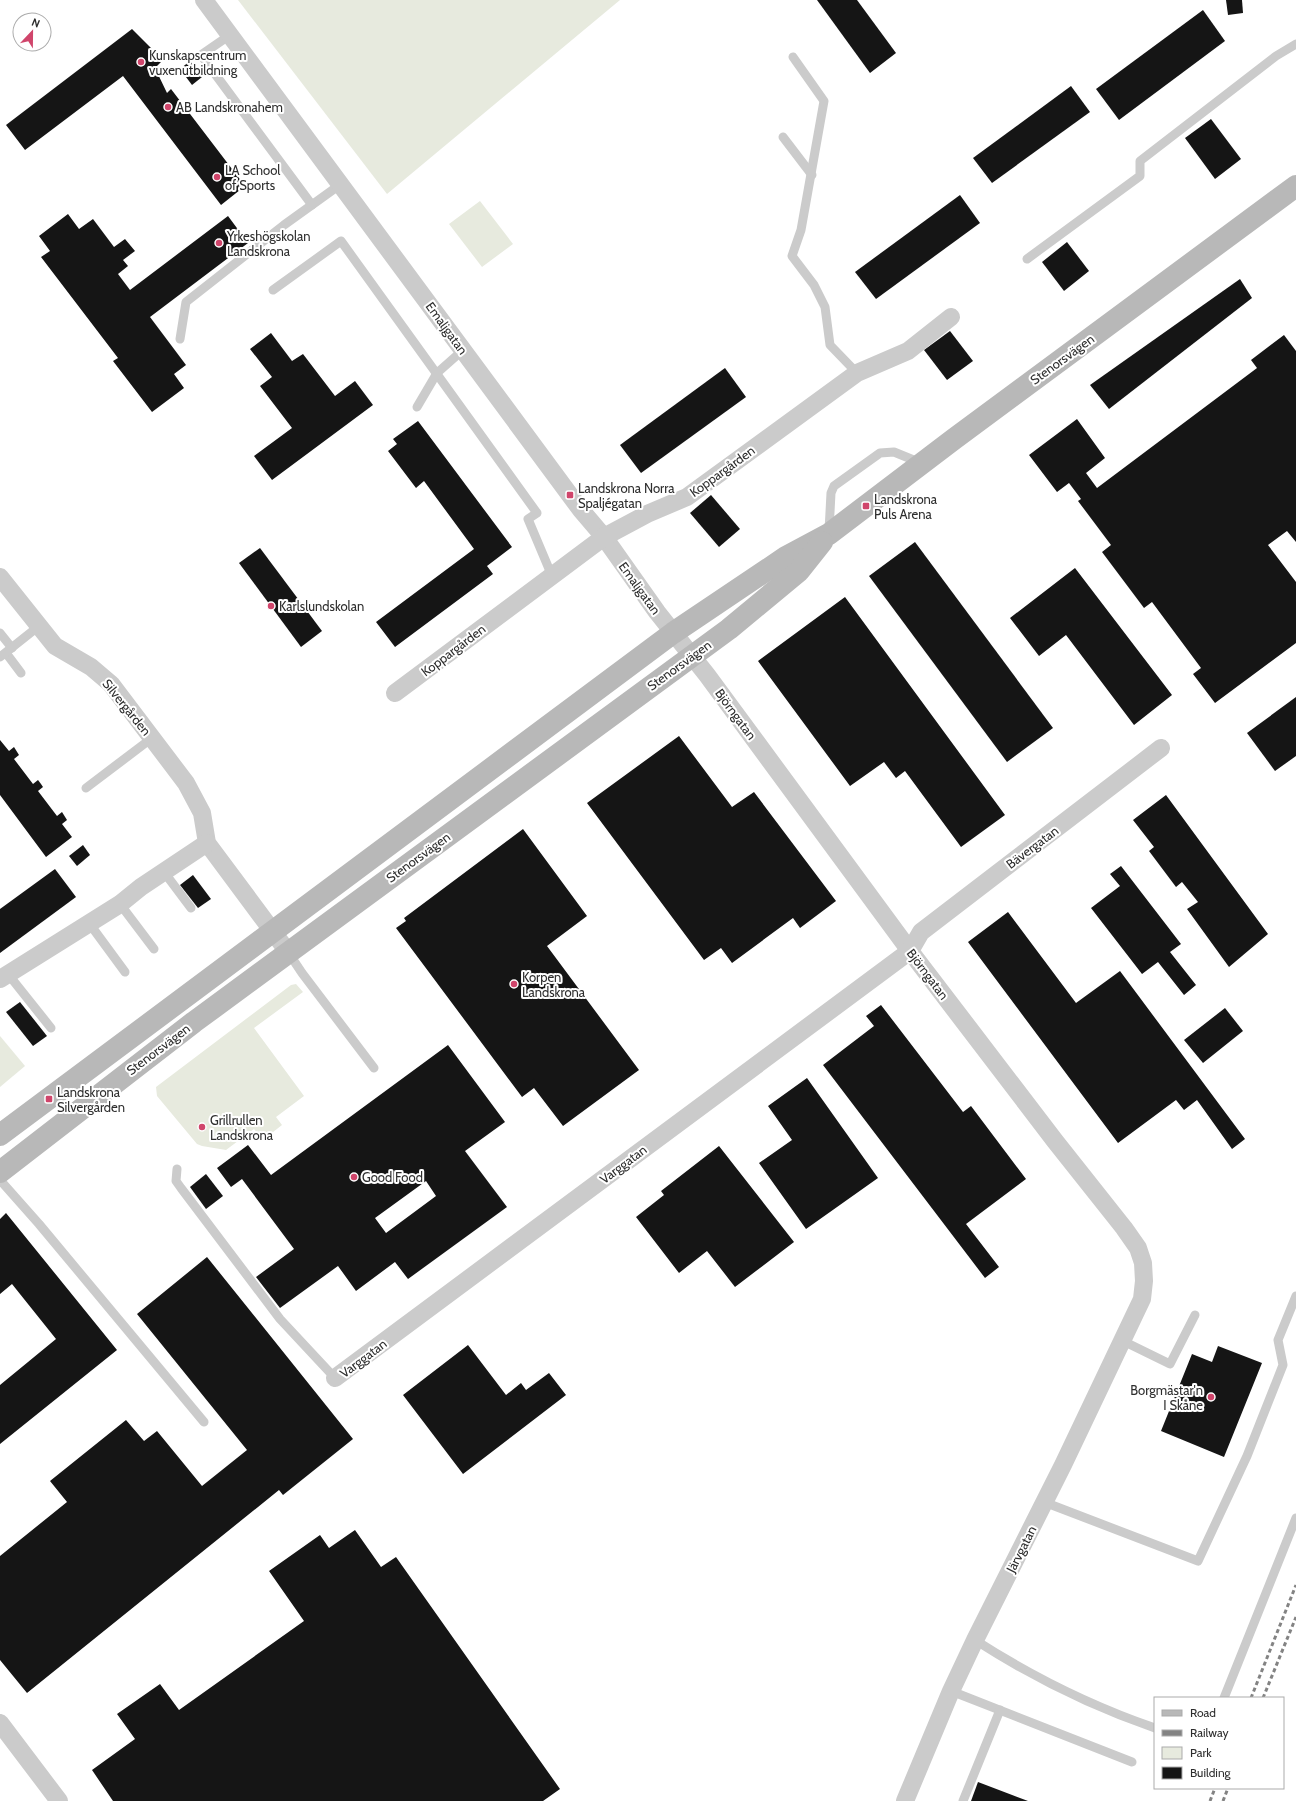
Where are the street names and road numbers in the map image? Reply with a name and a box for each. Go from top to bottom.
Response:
street label: Emaljgatan [422,299,471,358]
street label: Stenorsvägen [1027,330,1097,388]
street label: Koppargården [686,442,758,500]
street label: Emaljgatan [615,559,664,618]
street label: Koppargården [418,621,488,679]
street label: Stenorsvägen [644,636,714,694]
street label: Silvergården [99,676,155,738]
street label: Björngatan [711,685,760,743]
street label: Bävergatan [1003,822,1061,872]
street label: Stenorsvägen [383,828,453,886]
street label: Björngatan [903,945,952,1003]
street label: Stenorsvägen [123,1020,193,1078]
street label: Varggatan [596,1141,650,1187]
street label: Varggatan [336,1335,390,1381]
street label: Järvgatan [1002,1523,1040,1576]

